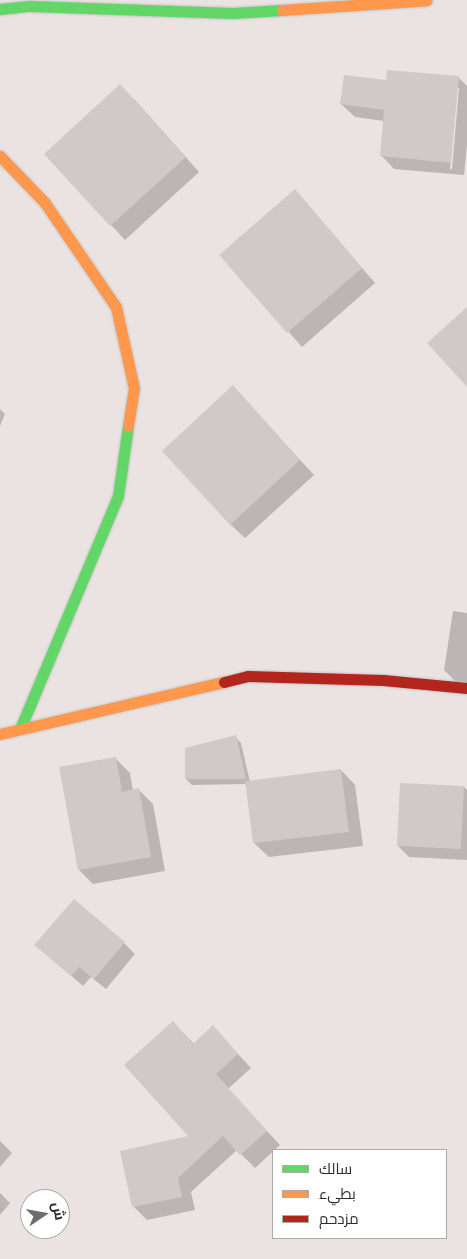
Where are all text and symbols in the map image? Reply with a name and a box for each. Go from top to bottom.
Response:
legend [272,1149,447,1239]
text: سالك [319,1158,352,1178]
text: بطيء [319,1183,356,1203]
north arrow [20,1189,70,1239]
text: ش [48,1200,70,1222]
text: مزدحم [319,1208,359,1228]

